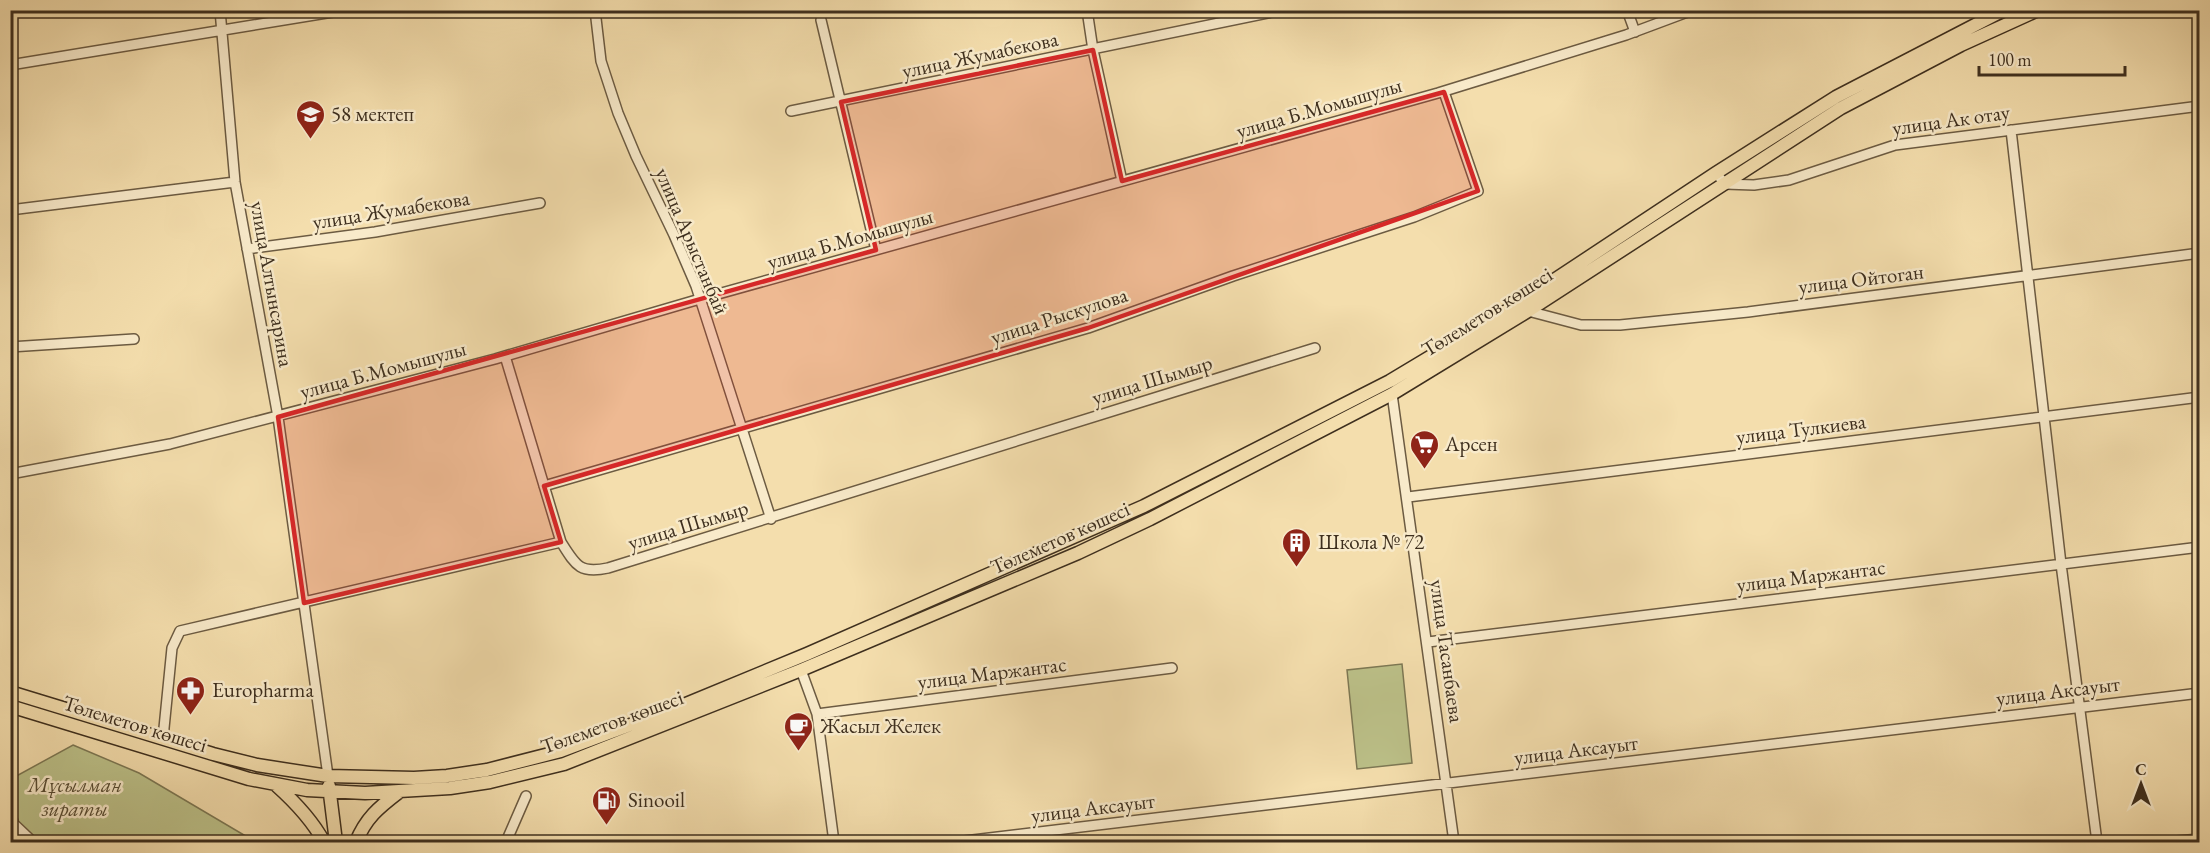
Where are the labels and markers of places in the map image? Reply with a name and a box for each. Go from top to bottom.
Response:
school or university icon: 58 мектеп [294,98,326,140]
place label: 58 мектеп [331,100,415,127]
supermarket icon: Арсен [1408,428,1440,470]
place label: Арсен [1444,430,1498,457]
building icon: Школа № 72 [1281,526,1313,568]
place label: Школа № 72 [1318,528,1424,555]
pharmacy icon: Europharma [175,674,207,716]
place label: Europharma [212,676,314,703]
cafe icon: Жасыл Желек [783,710,815,752]
place label: Жасыл Желек [819,712,941,739]
fuel station icon: Sinooil [591,784,623,826]
place label: Sinooil [628,786,685,813]

